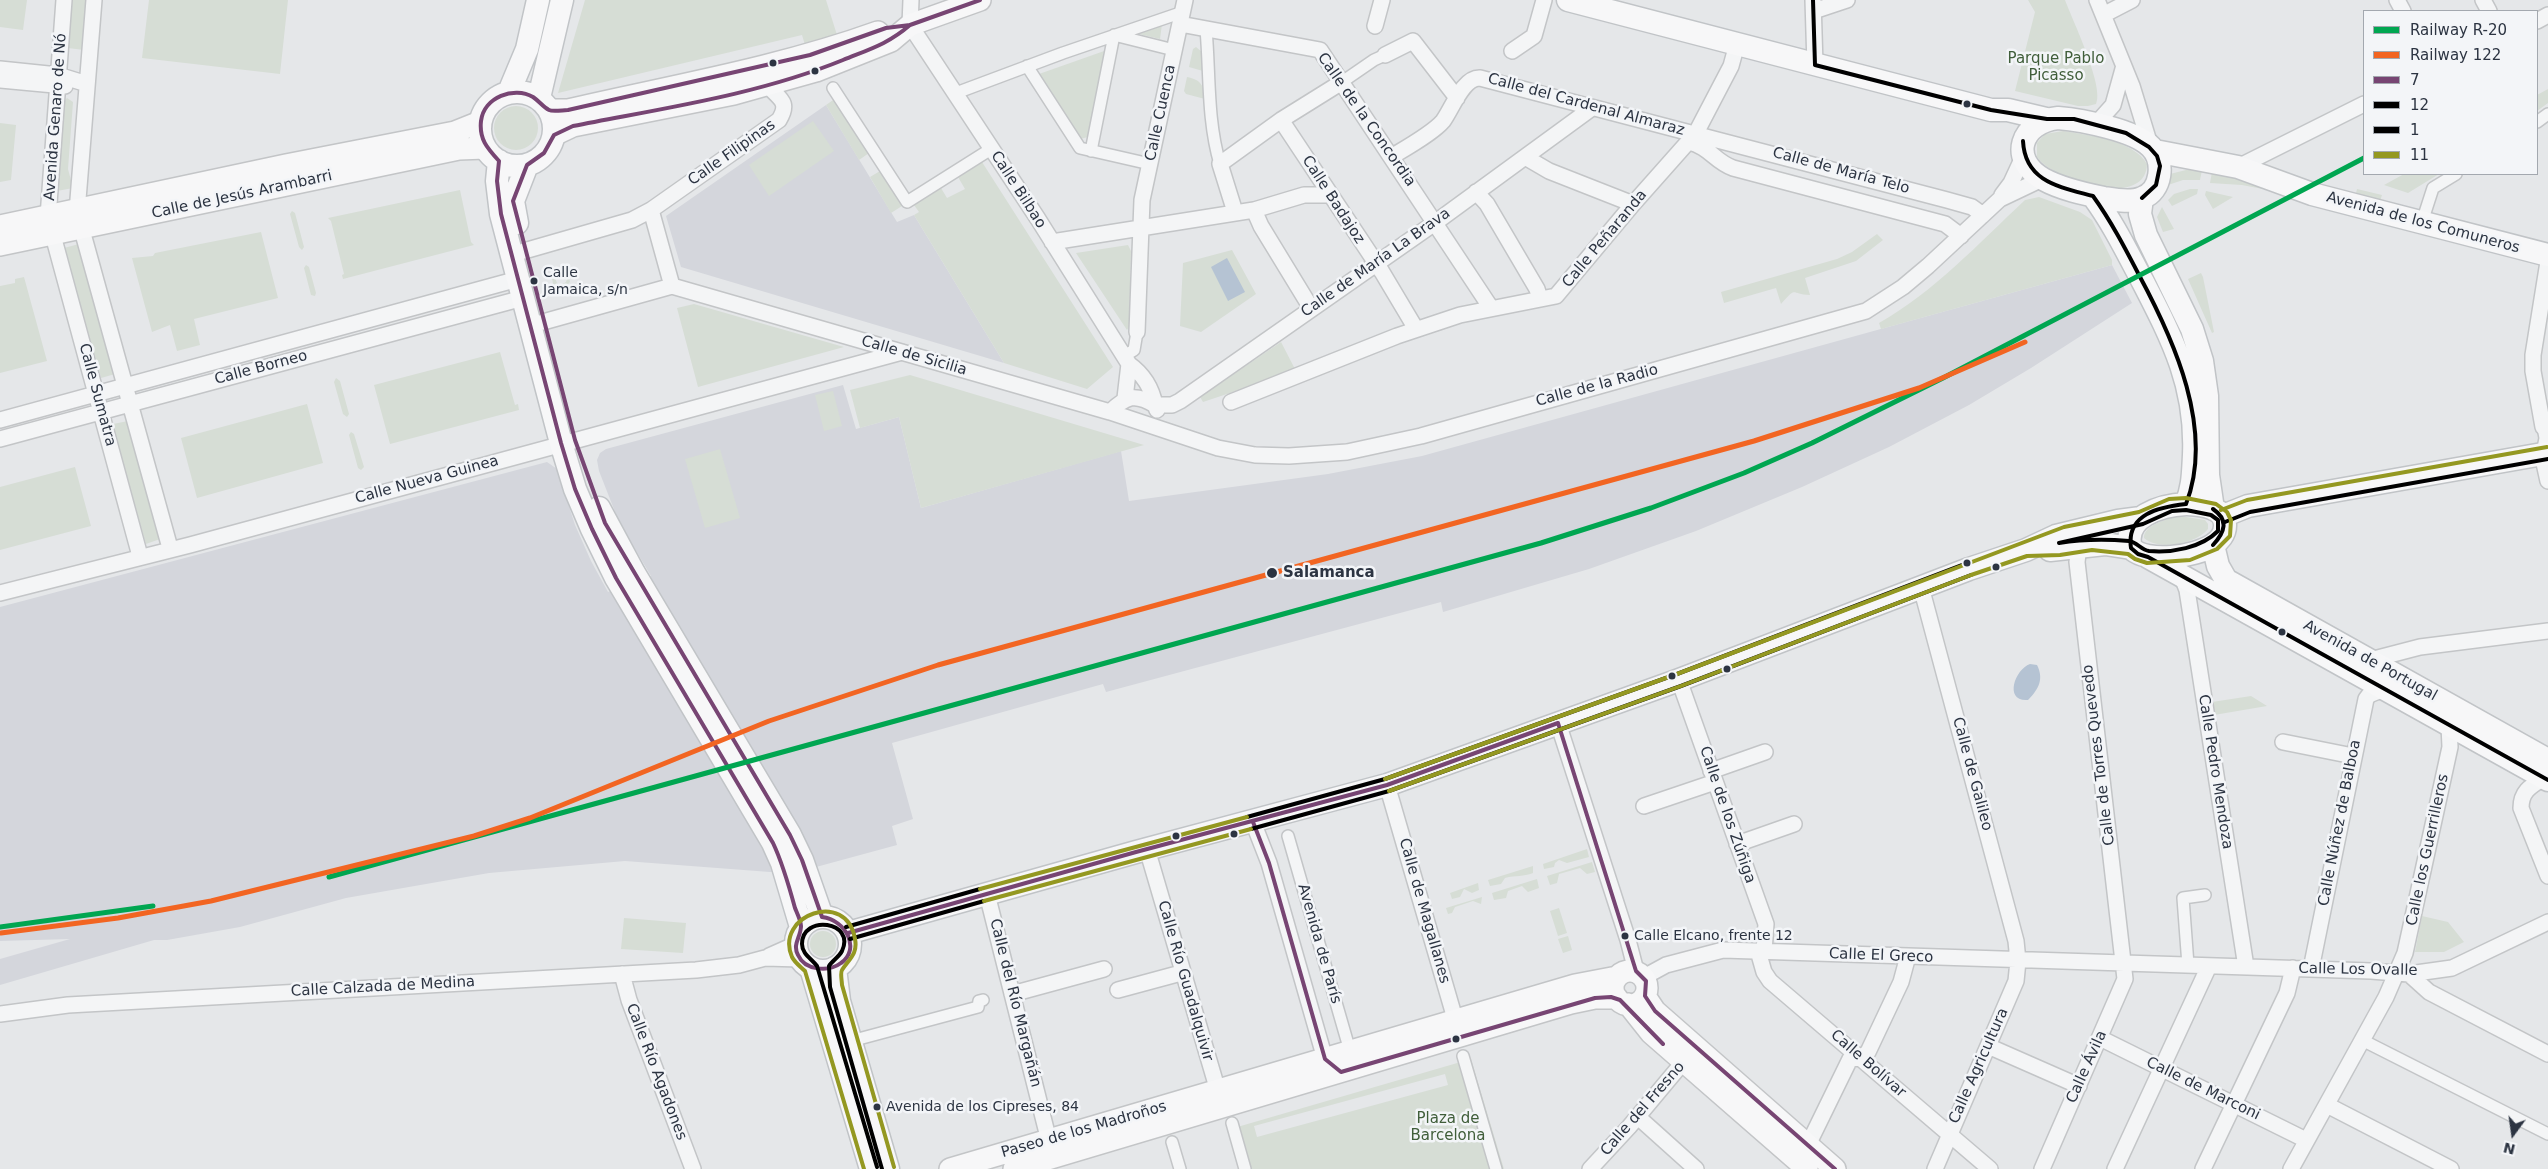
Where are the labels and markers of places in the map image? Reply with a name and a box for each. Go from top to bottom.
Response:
unlabelled marker [768,58,778,68]
unlabelled marker [810,66,820,76]
unlabelled marker [1962,99,1972,109]
place label: Calle Jamaica, s/n [543,265,628,298]
marker: Calle Jamaica, s/n [529,276,539,286]
unlabelled marker [1962,558,1972,568]
unlabelled marker [1991,562,2001,572]
place label: Salamanca [1283,564,1375,582]
marker: Salamanca [1265,566,1279,580]
unlabelled marker [2277,627,2287,637]
unlabelled marker [1722,664,1732,674]
unlabelled marker [1667,671,1677,681]
unlabelled marker [1229,829,1239,839]
unlabelled marker [1171,831,1181,841]
place label: Calle Elcano, frente 12 [1634,928,1793,944]
marker: Calle Elcano, frente 12 [1620,931,1630,941]
unlabelled marker [1451,1034,1461,1044]
place label: Avenida de los Cipreses, 84 [886,1099,1079,1115]
marker: Avenida de los Cipreses, 84 [872,1102,882,1112]

